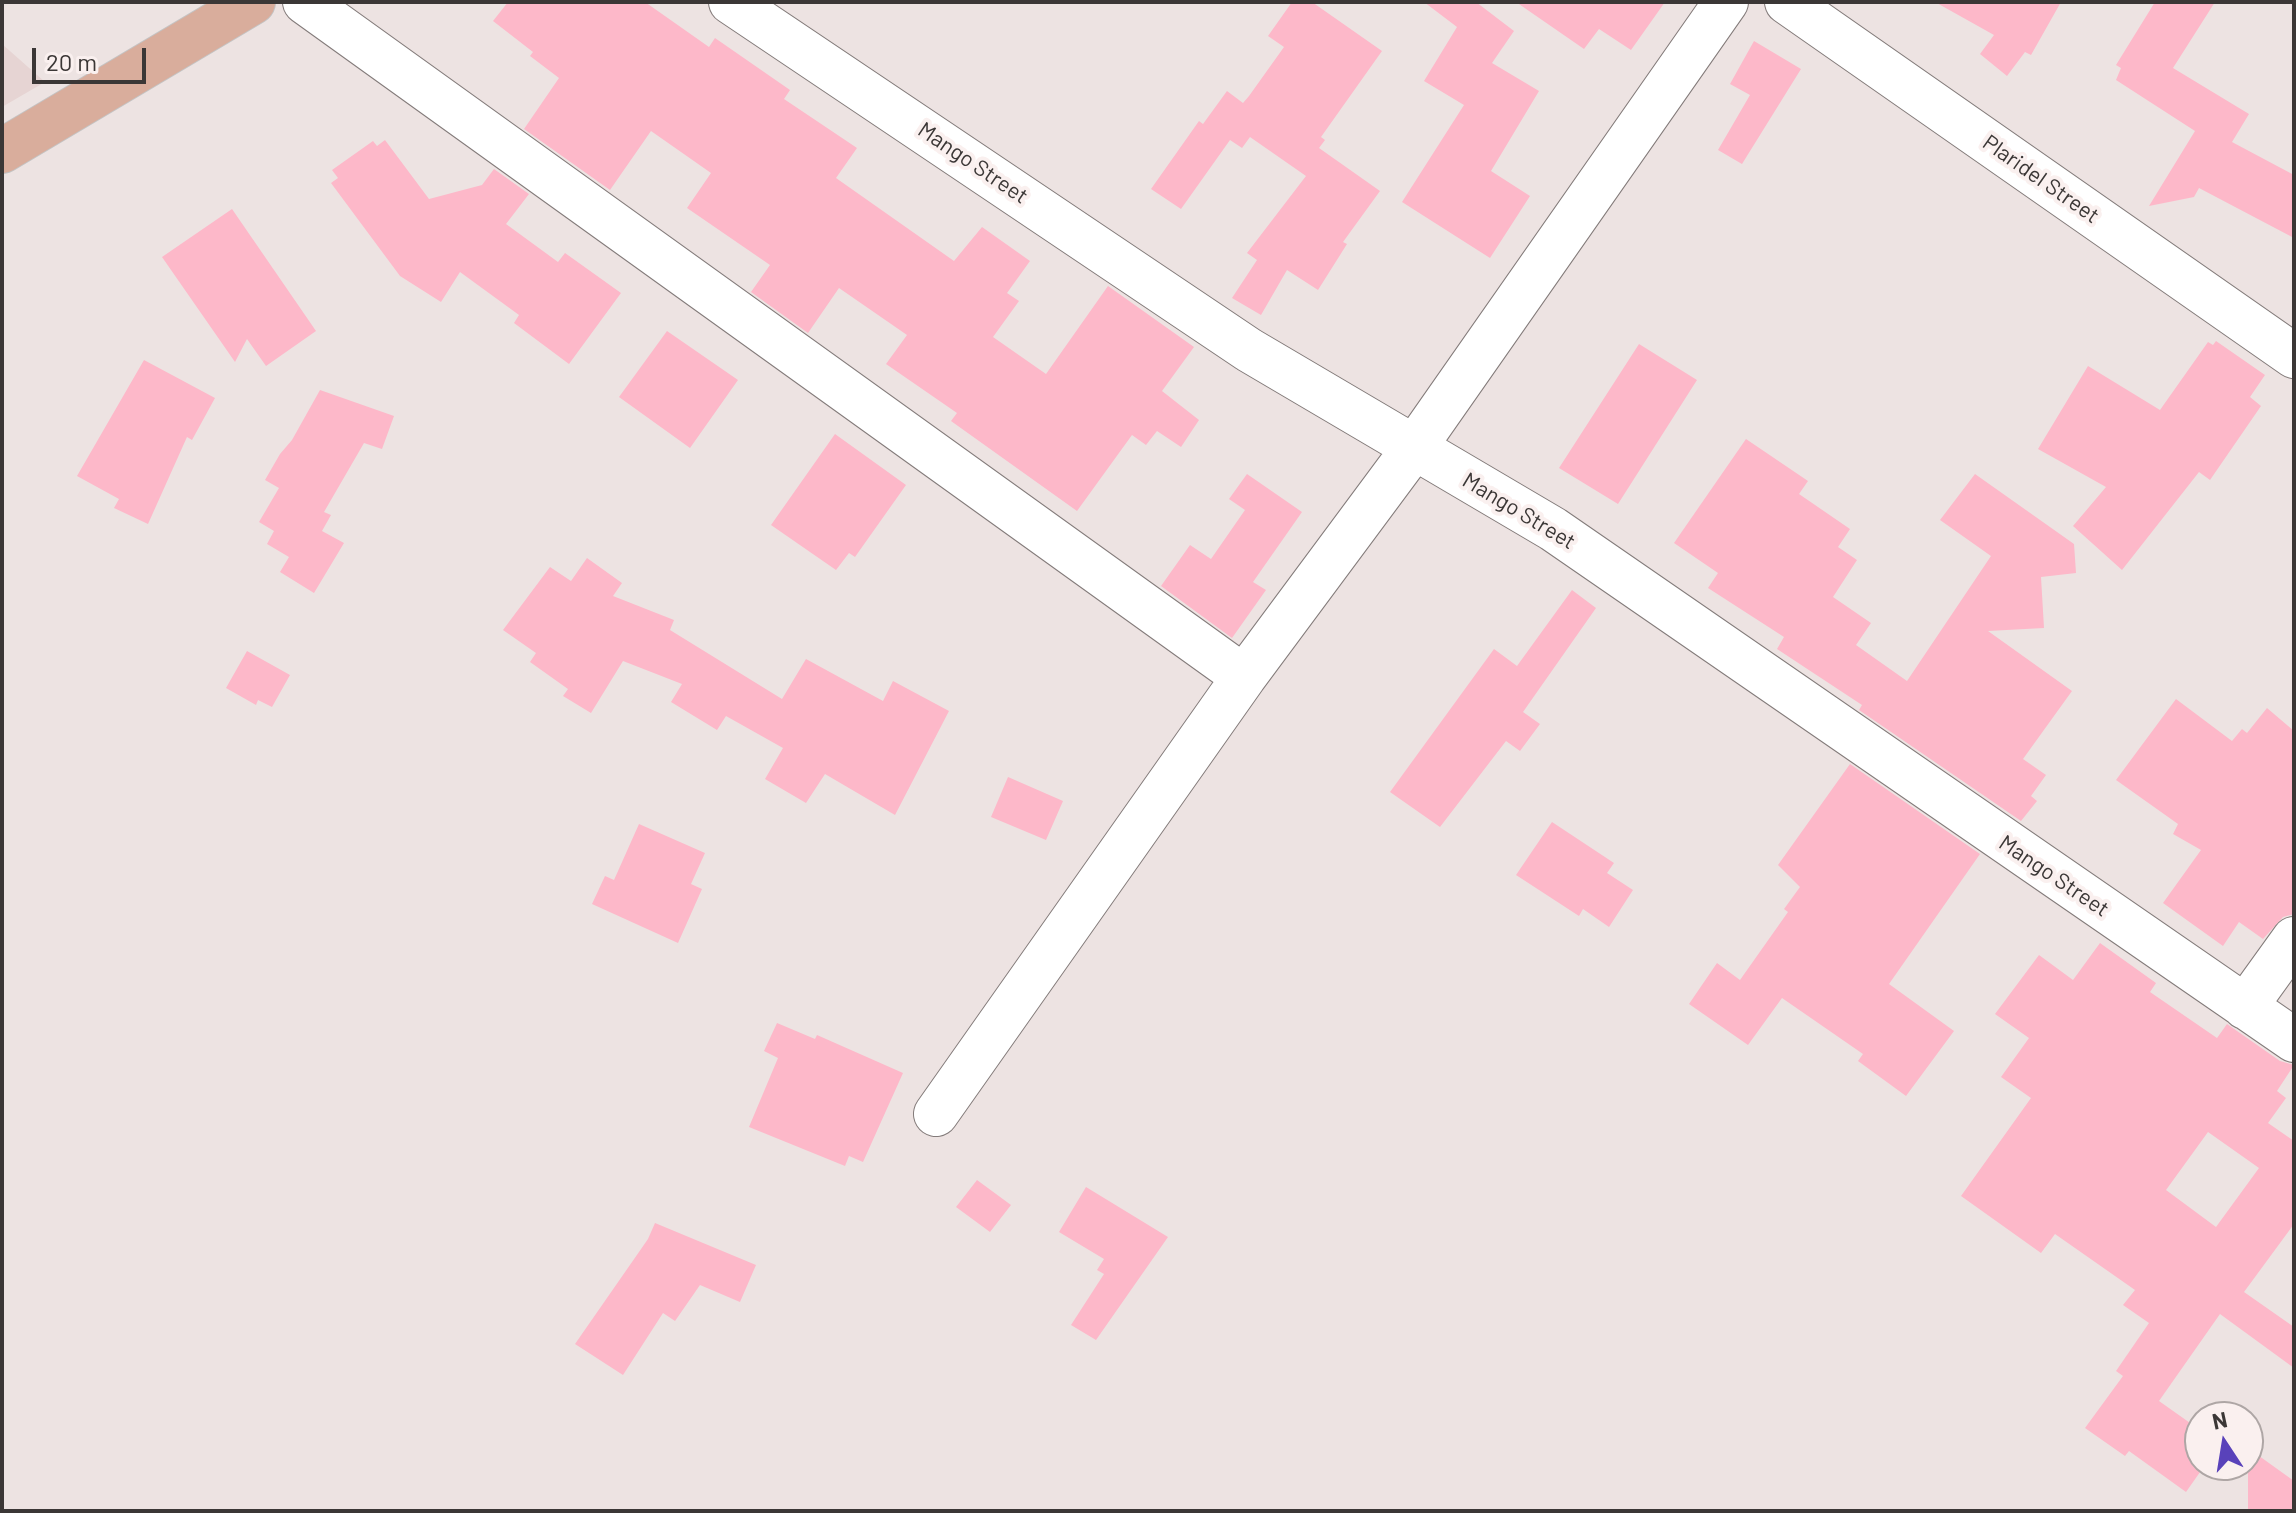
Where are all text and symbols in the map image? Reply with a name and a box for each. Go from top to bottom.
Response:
scale bar [36,32,150,82]
text: 20 m [46,47,97,76]
street label: Mango Street [913,117,1033,209]
street label: Plaridel Street [1978,129,2104,229]
street label: Mango Street [1458,467,1580,555]
street label: Mango Street [1994,830,2114,922]
north arrow [2184,1401,2264,1481]
text: N [2210,1405,2229,1434]

